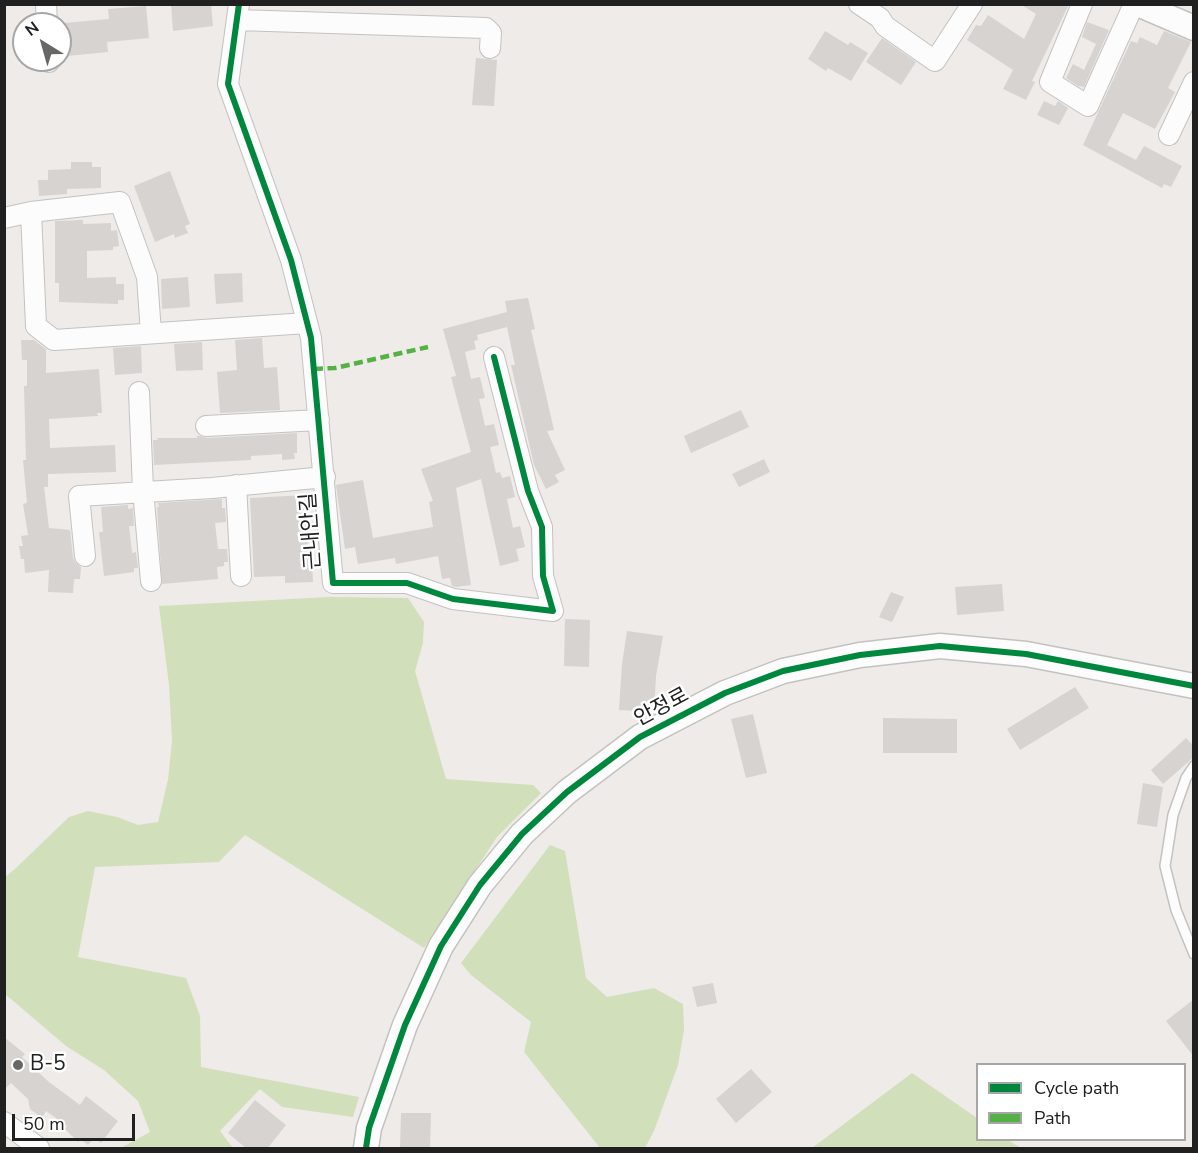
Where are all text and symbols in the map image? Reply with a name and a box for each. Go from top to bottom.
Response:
north arrow [12,12,72,72]
text: N [21,17,44,42]
street label: 근내안길 [297,492,327,570]
street label: 안정로 [630,683,694,733]
place label: B-5 [30,1052,66,1078]
marker: B-5 [11,1058,25,1072]
legend [976,1063,1186,1141]
text: Cycle path [1034,1076,1119,1100]
scale bar [15,1102,138,1140]
text: Path [1034,1106,1071,1130]
text: 50 m [23,1112,65,1136]

